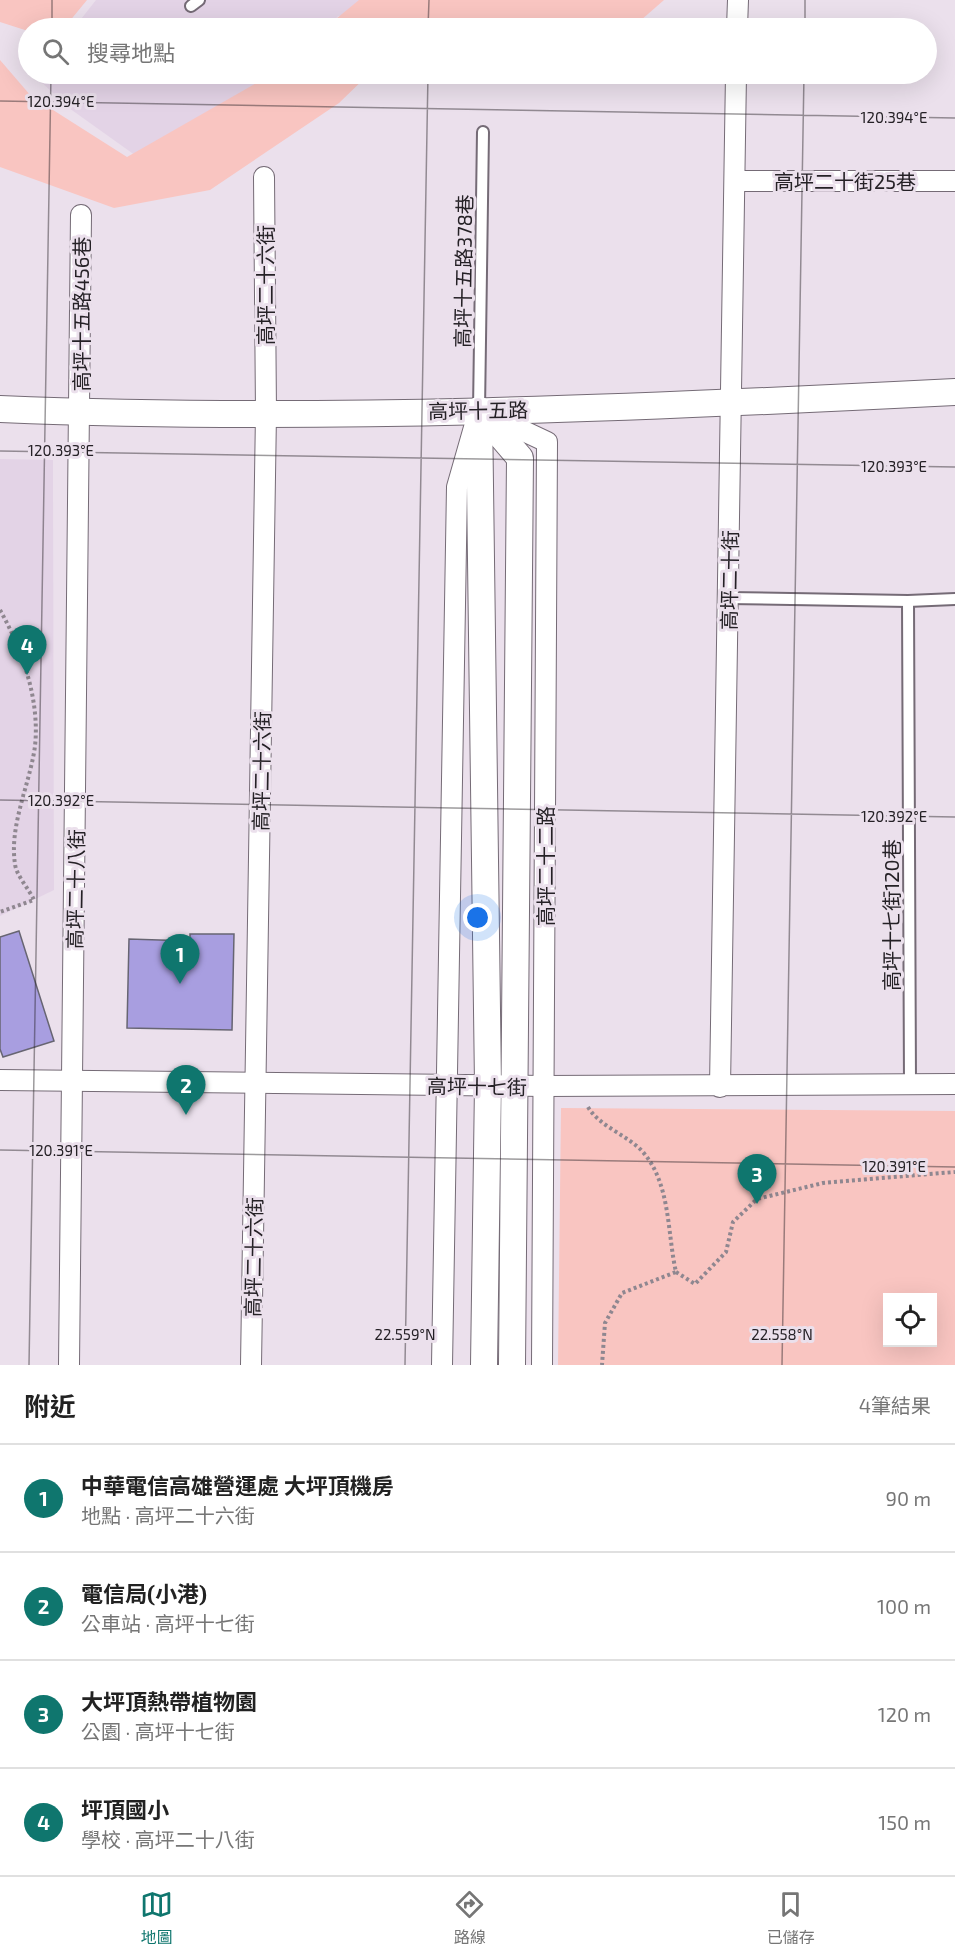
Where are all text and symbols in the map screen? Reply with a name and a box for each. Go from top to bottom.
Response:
search box [18,18,937,84]
icon: search [39,35,72,68]
text: 搜尋地點 [87,39,175,65]
text: 120.394°E [28,92,94,110]
text: 120.394°E [861,108,927,126]
street label: 高坪二十街25巷 [774,169,916,193]
street label: 高坪十五路378巷 [450,194,476,348]
street label: 高坪二十六街 [253,225,277,345]
street label: 高坪十五路456巷 [69,237,93,391]
street label: 高坪十五路 [428,397,528,423]
text: 120.393°E [28,441,94,459]
text: 120.393°E [861,457,927,475]
street label: 高坪二十街 [716,530,742,630]
pin: 4 [8,626,46,675]
street label: 高坪二十六街 [248,711,274,831]
text: 120.392°E [28,791,94,809]
street label: 高坪二十二路 [533,806,557,926]
text: 120.392°E [861,807,927,825]
street label: 高坪二十八街 [62,829,88,949]
street label: 高坪十七街120巷 [879,839,903,991]
your location [463,903,492,932]
pin: 1 [160,934,200,984]
pin: 2 [166,1066,206,1115]
street label: 高坪十七街 [427,1073,527,1099]
text: 120.391°E [29,1141,93,1159]
pin: 3 [738,1154,777,1204]
text: 120.391°E [862,1157,926,1175]
street label: 高坪二十六街 [240,1197,266,1317]
map controls [883,1293,937,1347]
button: locate [883,1293,937,1347]
text: 22.559°N [375,1325,435,1343]
text: 22.558°N [751,1325,813,1343]
text: 附近 [24,1390,76,1421]
text: 4筆結果 [859,1393,931,1417]
text: 中華電信高雄營運處 大坪頂機房 [81,1472,394,1498]
text: 1 [39,1486,48,1510]
text: 90 m [886,1486,931,1510]
text: 地點 · 高坪二十六街 [81,1503,255,1527]
text: 電信局(小港) [81,1580,207,1606]
text: 2 [38,1594,49,1618]
text: 100 m [877,1594,931,1618]
text: 公車站 · 高坪十七街 [81,1611,255,1635]
text: 大坪頂熱帶植物園 [81,1688,257,1714]
text: 3 [38,1702,49,1726]
text: 120 m [878,1702,931,1726]
text: 公園 · 高坪十七街 [81,1719,235,1743]
text: 坪頂國小 [81,1796,169,1822]
text: 4 [37,1810,50,1834]
text: 150 m [878,1810,931,1834]
text: 學校 · 高坪二十八街 [81,1827,255,1851]
tab: 地圖 [140,1888,173,1948]
tab: 路線 [453,1888,486,1948]
tab: 已儲存 [767,1888,815,1948]

